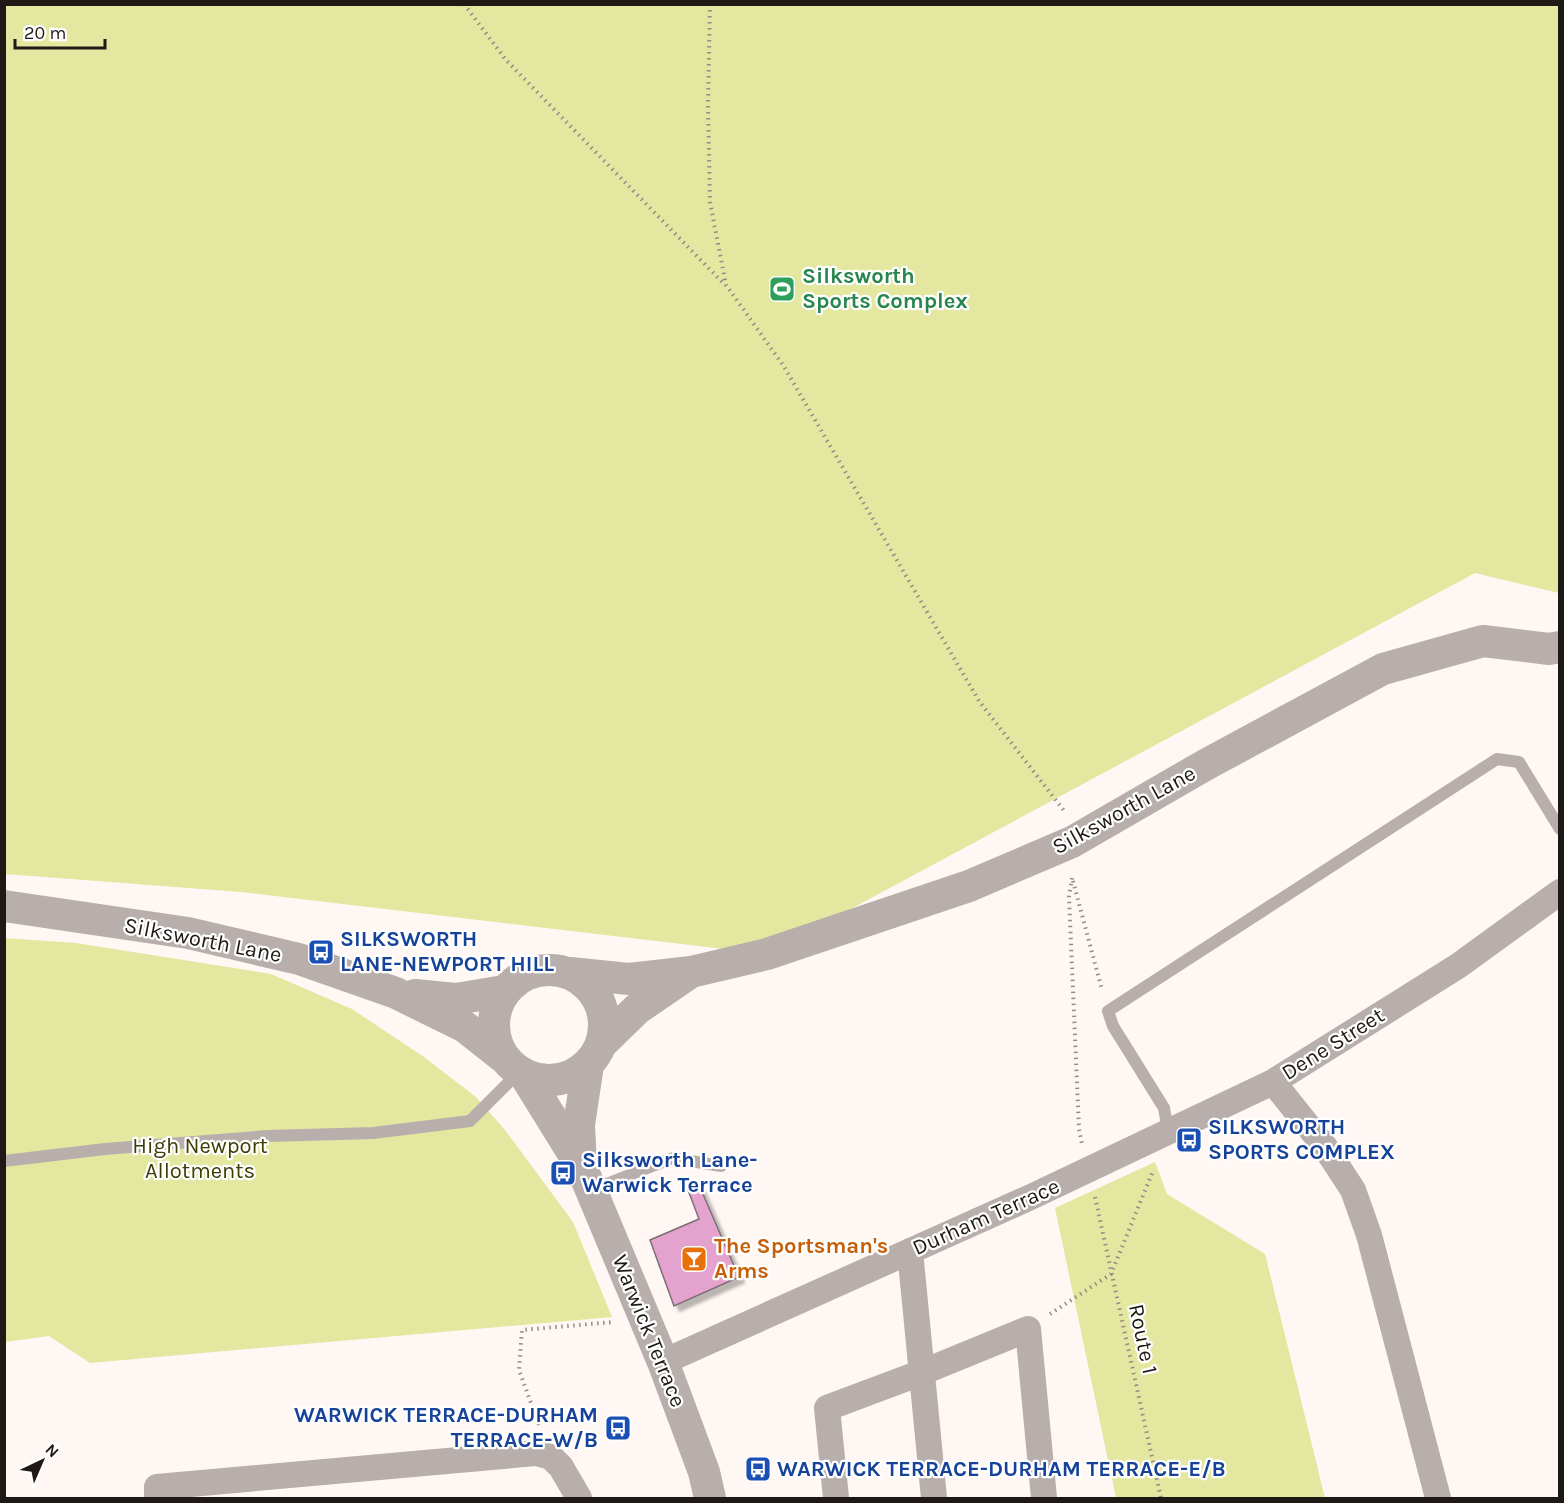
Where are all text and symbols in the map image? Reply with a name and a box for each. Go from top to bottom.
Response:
scale bar [15,12,105,50]
text: 20 m [24,22,66,44]
place label: Silksworth Sports Complex [802,263,968,314]
sports icon: Silksworth Sports Complex [767,274,797,304]
street label: Silksworth Lane [1048,760,1200,860]
street label: Silksworth Lane [122,912,284,968]
place label: SILKSWORTH LANE-NEWPORT HILL [340,926,554,977]
bus stop icon: SILKSWORTH LANE-NEWPORT HILL [306,937,336,967]
street label: Dene Street [1277,1002,1389,1086]
place label: SILKSWORTH SPORTS COMPLEX [1208,1114,1395,1165]
bus stop icon: SILKSWORTH SPORTS COMPLEX [1174,1125,1204,1155]
park label: High Newport Allotments [132,1133,268,1184]
place label: Silksworth Lane- Warwick Terrace [582,1147,758,1198]
bus stop icon: Silksworth Lane- Warwick Terrace [548,1158,578,1188]
street label: Durham Terrace [908,1173,1064,1261]
place label: The Sportsman's Arms [714,1233,888,1284]
bar icon: The Sportsman's Arms [679,1244,709,1274]
street label: Warwick Terrace [607,1251,691,1411]
street label: Route 1 [1123,1302,1163,1376]
place label: WARWICK TERRACE-DURHAM TERRACE-W/B [294,1402,598,1453]
bus stop icon: WARWICK TERRACE-DURHAM TERRACE-W/B [603,1413,633,1443]
north arrow [12,1431,72,1491]
text: N [41,1440,63,1461]
bus stop icon: WARWICK TERRACE-DURHAM TERRACE-E/B [743,1454,773,1484]
place label: WARWICK TERRACE-DURHAM TERRACE-E/B [777,1456,1226,1482]

